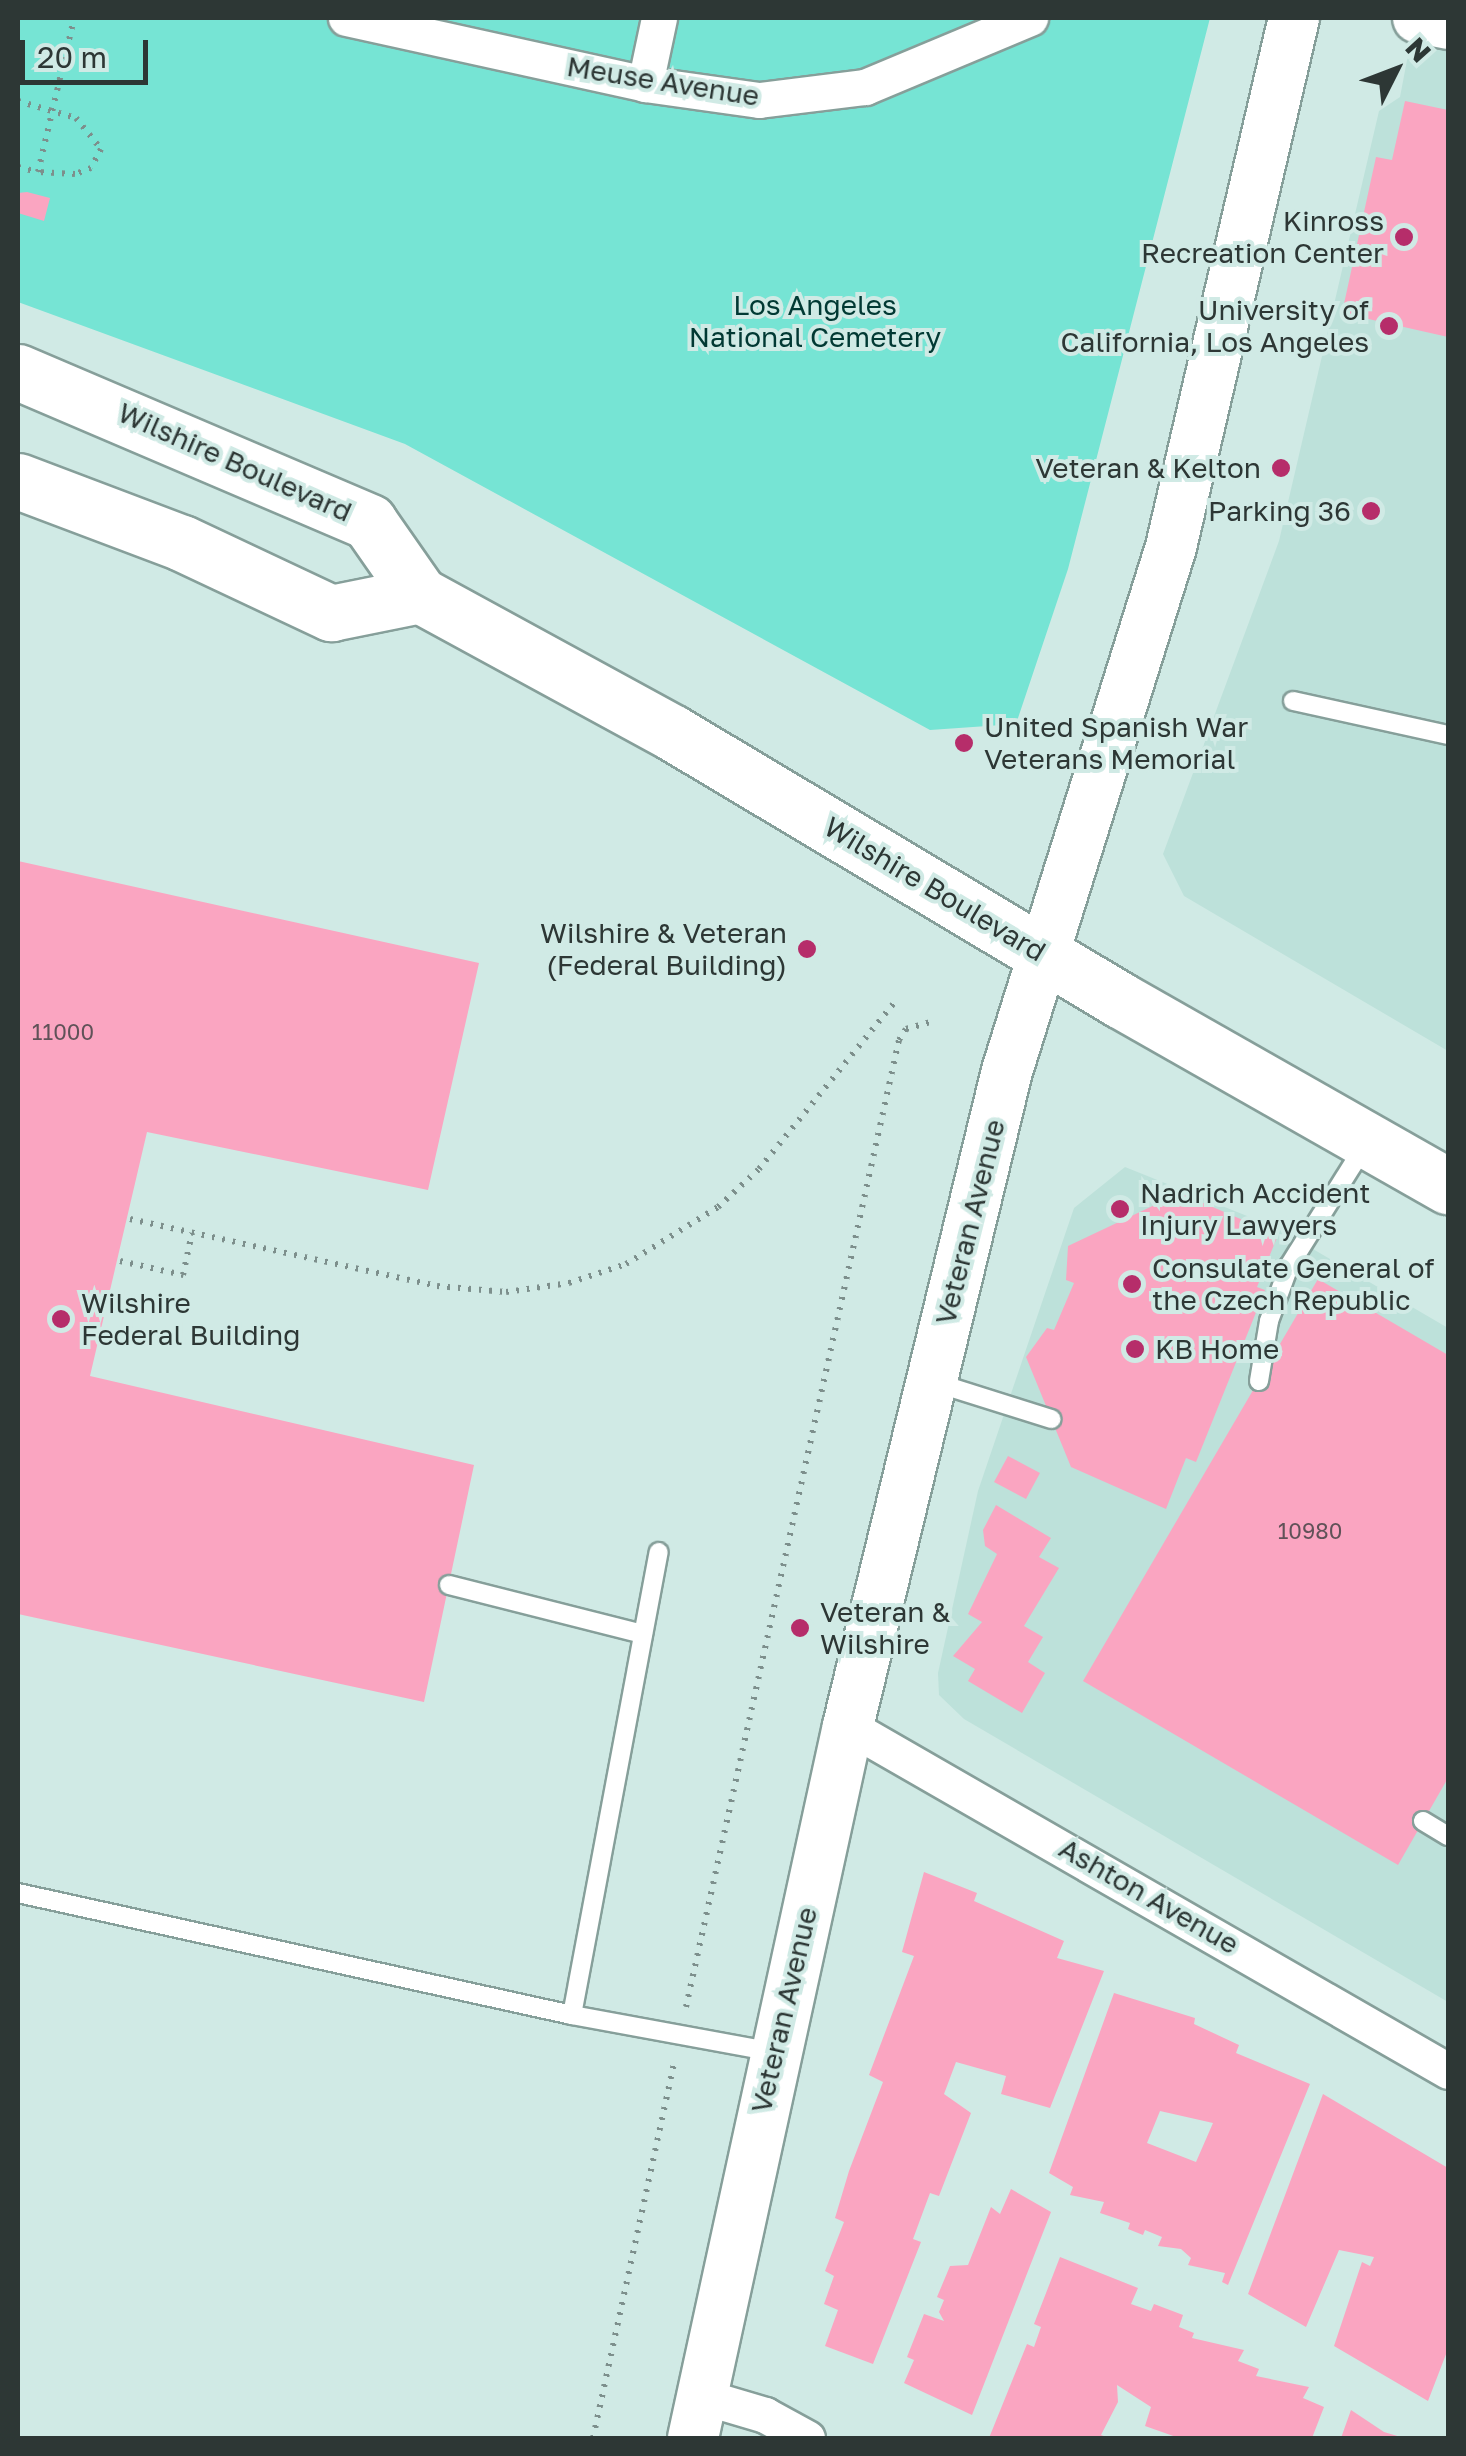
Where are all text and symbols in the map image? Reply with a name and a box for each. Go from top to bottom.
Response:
scale bar [25,20,152,82]
north arrow [1346,20,1446,120]
text: N [1399,31,1438,69]
text: 20 m [37,39,107,75]
street label: Meuse Avenue [564,49,762,113]
place label: Kinross Recreation Center [1141,204,1384,270]
marker: Kinross Recreation Center [1393,226,1415,248]
park label: Los Angeles National Cemetery [689,288,941,354]
place label: University of California, Los Angeles [1061,293,1369,359]
marker: University of California, Los Angeles [1378,315,1400,337]
street label: Wilshire Boulevard [113,395,357,529]
place label: Veteran & Kelton [1035,451,1261,485]
marker: Veteran & Kelton [1270,457,1292,479]
place label: Parking 36 [1208,494,1351,528]
marker: Parking 36 [1360,500,1382,522]
place label: United Spanish War Veterans Memorial [984,710,1248,776]
marker: United Spanish War Veterans Memorial [953,732,975,754]
street label: Wilshire Boulevard [818,810,1052,968]
place label: Wilshire & Veteran (Federal Building) [540,916,787,982]
marker: Wilshire & Veteran (Federal Building) [796,938,818,960]
house number: 11000 [32,1019,94,1045]
street label: Veteran Avenue [928,1116,1012,1328]
place label: Nadrich Accident Injury Lawyers [1140,1176,1370,1242]
marker: Nadrich Accident Injury Lawyers [1109,1198,1131,1220]
place label: Consulate General of the Czech Republic [1152,1251,1434,1317]
marker: Consulate General of the Czech Republic [1121,1273,1143,1295]
place label: Wilshire Federal Building [81,1286,301,1352]
marker: Wilshire Federal Building [50,1308,72,1330]
place label: KB Home [1155,1332,1279,1366]
marker: KB Home [1124,1338,1146,1360]
house number: 10980 [1278,1518,1342,1544]
place label: Veteran & Wilshire [820,1595,950,1661]
marker: Veteran & Wilshire [789,1617,811,1639]
street label: Ashton Avenue [1053,1831,1245,1961]
street label: Veteran Avenue [744,1904,824,2116]

